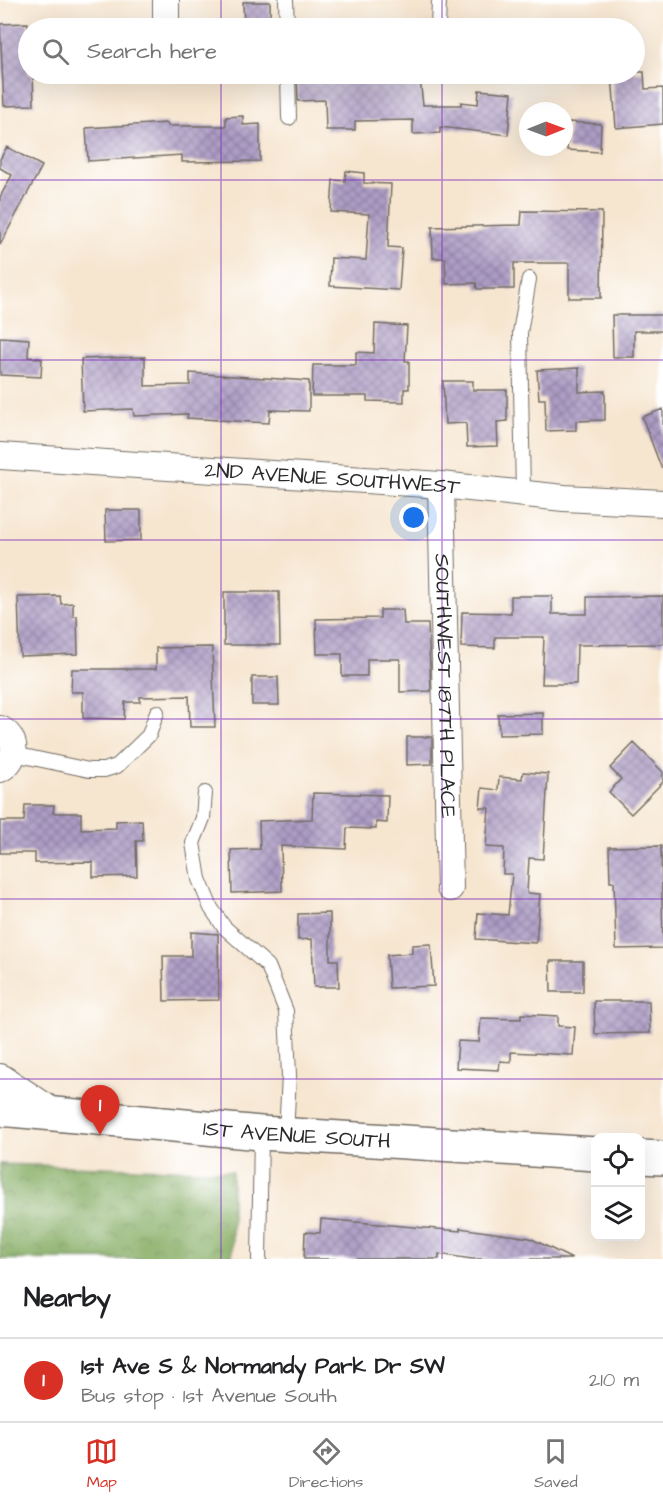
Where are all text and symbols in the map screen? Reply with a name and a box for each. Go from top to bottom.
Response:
search box [18,18,645,84]
icon: search [39,35,72,68]
text: Search here [87,36,217,67]
north arrow [519,102,573,156]
street label: 2ND AVENUE SOUTHWEST [204,455,462,502]
your location [399,503,428,532]
street label: SOUTHWEST 187TH PLACE [428,553,463,819]
pin: 1 [80,1086,120,1135]
street label: 1ST AVENUE SOUTH [202,1113,392,1156]
map controls [591,1133,645,1241]
button: locate [591,1133,645,1187]
button: layers [591,1187,645,1241]
text: Nearby [24,1280,111,1316]
text: 1st Ave S & Normandy Park Dr SW [81,1351,445,1382]
text: 1 [42,1366,45,1394]
text: 210 m [589,1366,639,1394]
text: Bus stop · 1st Avenue South [81,1382,337,1410]
tab: Map [85,1435,118,1493]
tab: Directions [289,1435,363,1493]
tab: Saved [534,1435,578,1493]

